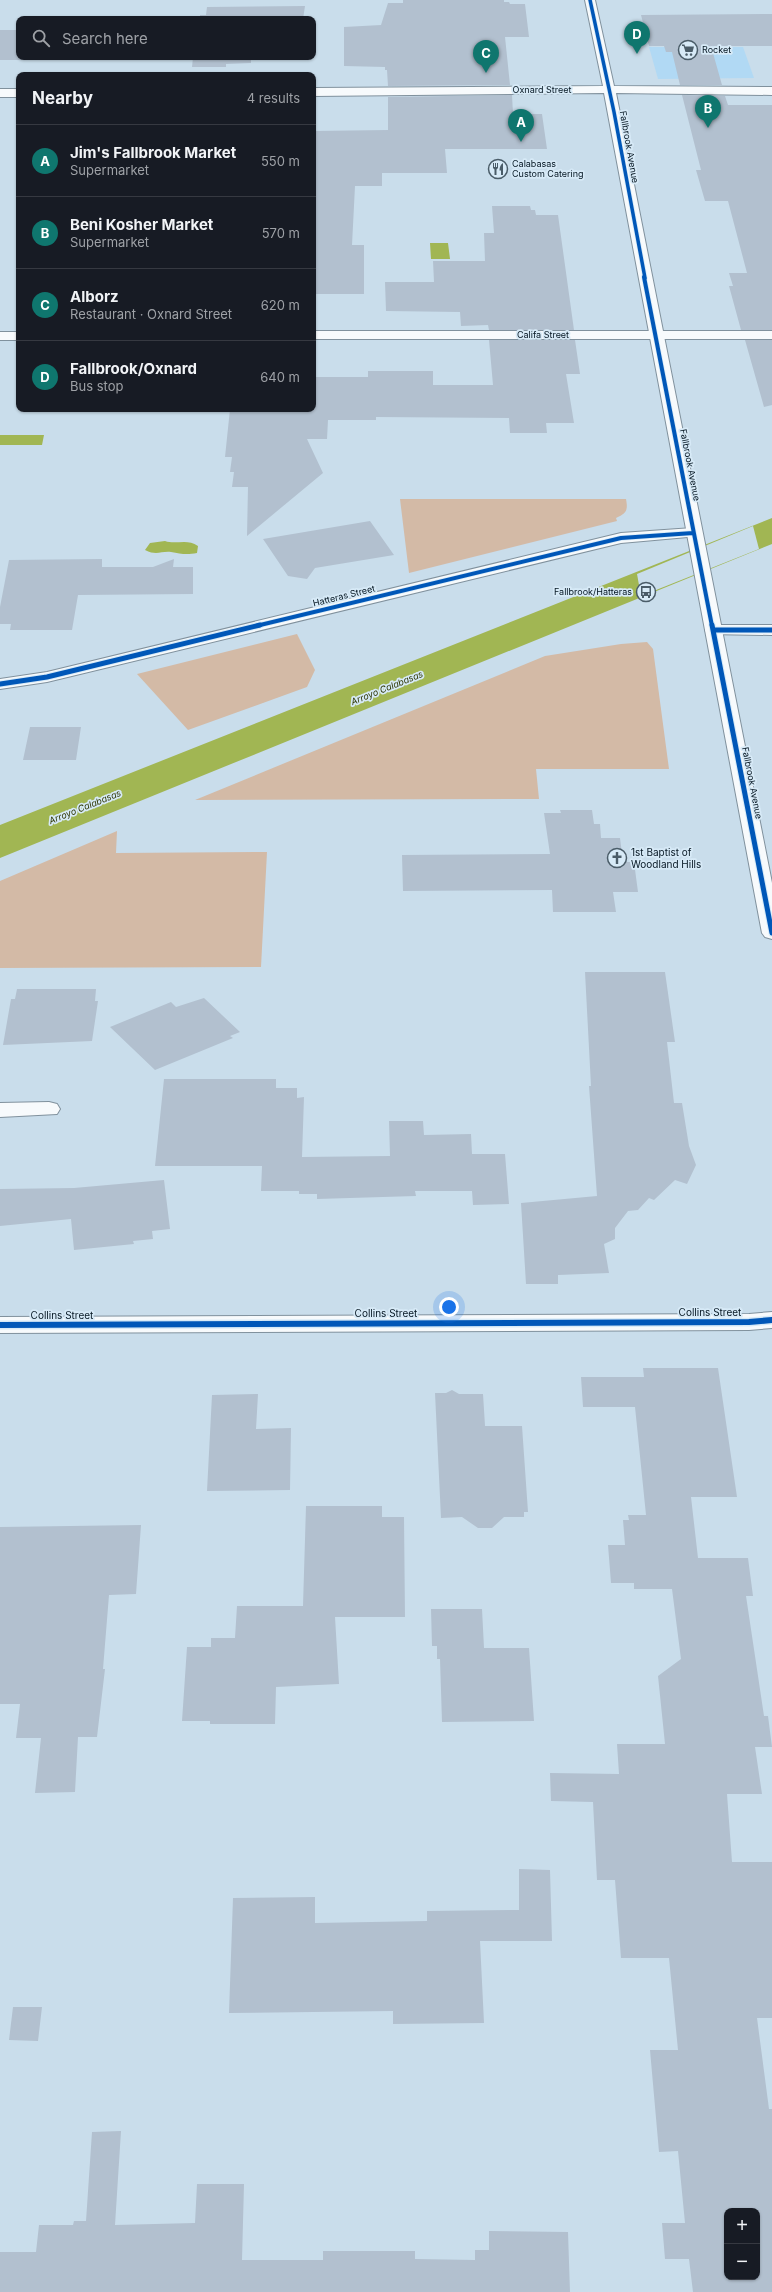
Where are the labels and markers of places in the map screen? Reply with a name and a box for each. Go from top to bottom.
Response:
pin: D [624,21,650,54]
supermarket icon: Rocket [677,39,699,61]
pin: C [473,40,499,73]
place label: Rocket [702,44,731,55]
pin: B [695,95,721,128]
pin: A [508,109,534,142]
restaurant icon: Calabasas Custom Catering [487,158,509,180]
place label: Calabasas Custom Catering [512,158,584,179]
bus stop icon: Fallbrook/Hatteras [635,581,657,603]
place label: Fallbrook/Hatteras [554,586,632,597]
place label: 1st Baptist of Woodland Hills [631,846,701,870]
church icon: 1st Baptist of Woodland Hills [606,847,628,869]

